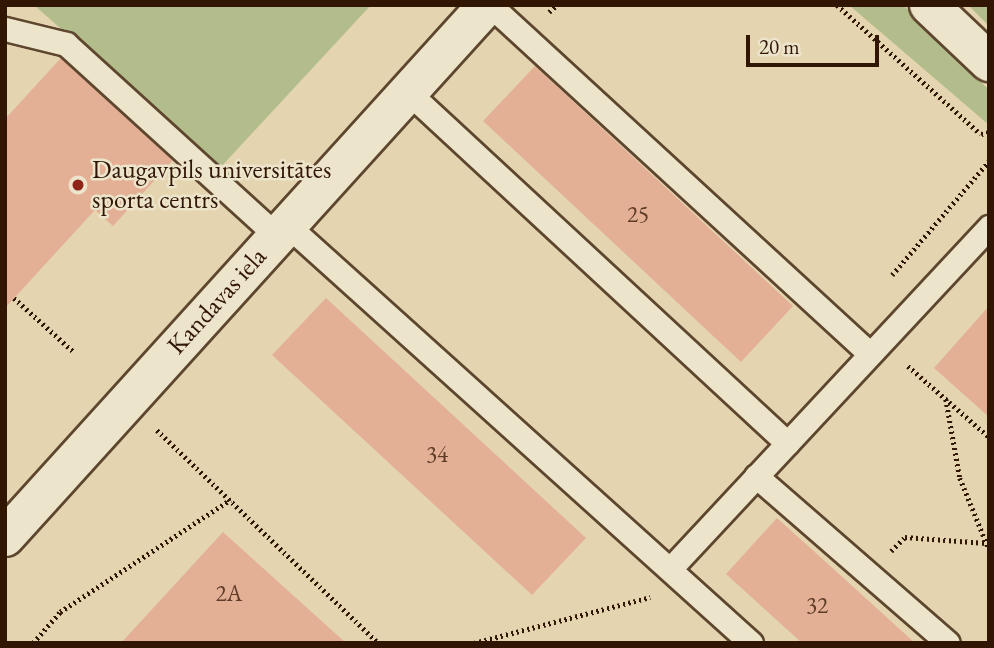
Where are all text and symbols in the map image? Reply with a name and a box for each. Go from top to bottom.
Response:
scale bar [749,21,882,65]
text: 20 m [759,33,800,60]
place label: Daugavpils universitātes sporta centrs [92,154,331,216]
marker: Daugavpils universitātes sporta centrs [70,177,86,193]
house number: 25 [627,200,649,228]
street label: Kandavas iela [161,241,273,361]
house number: 34 [426,440,448,468]
house number: 2A [216,579,242,607]
house number: 32 [806,591,828,619]

